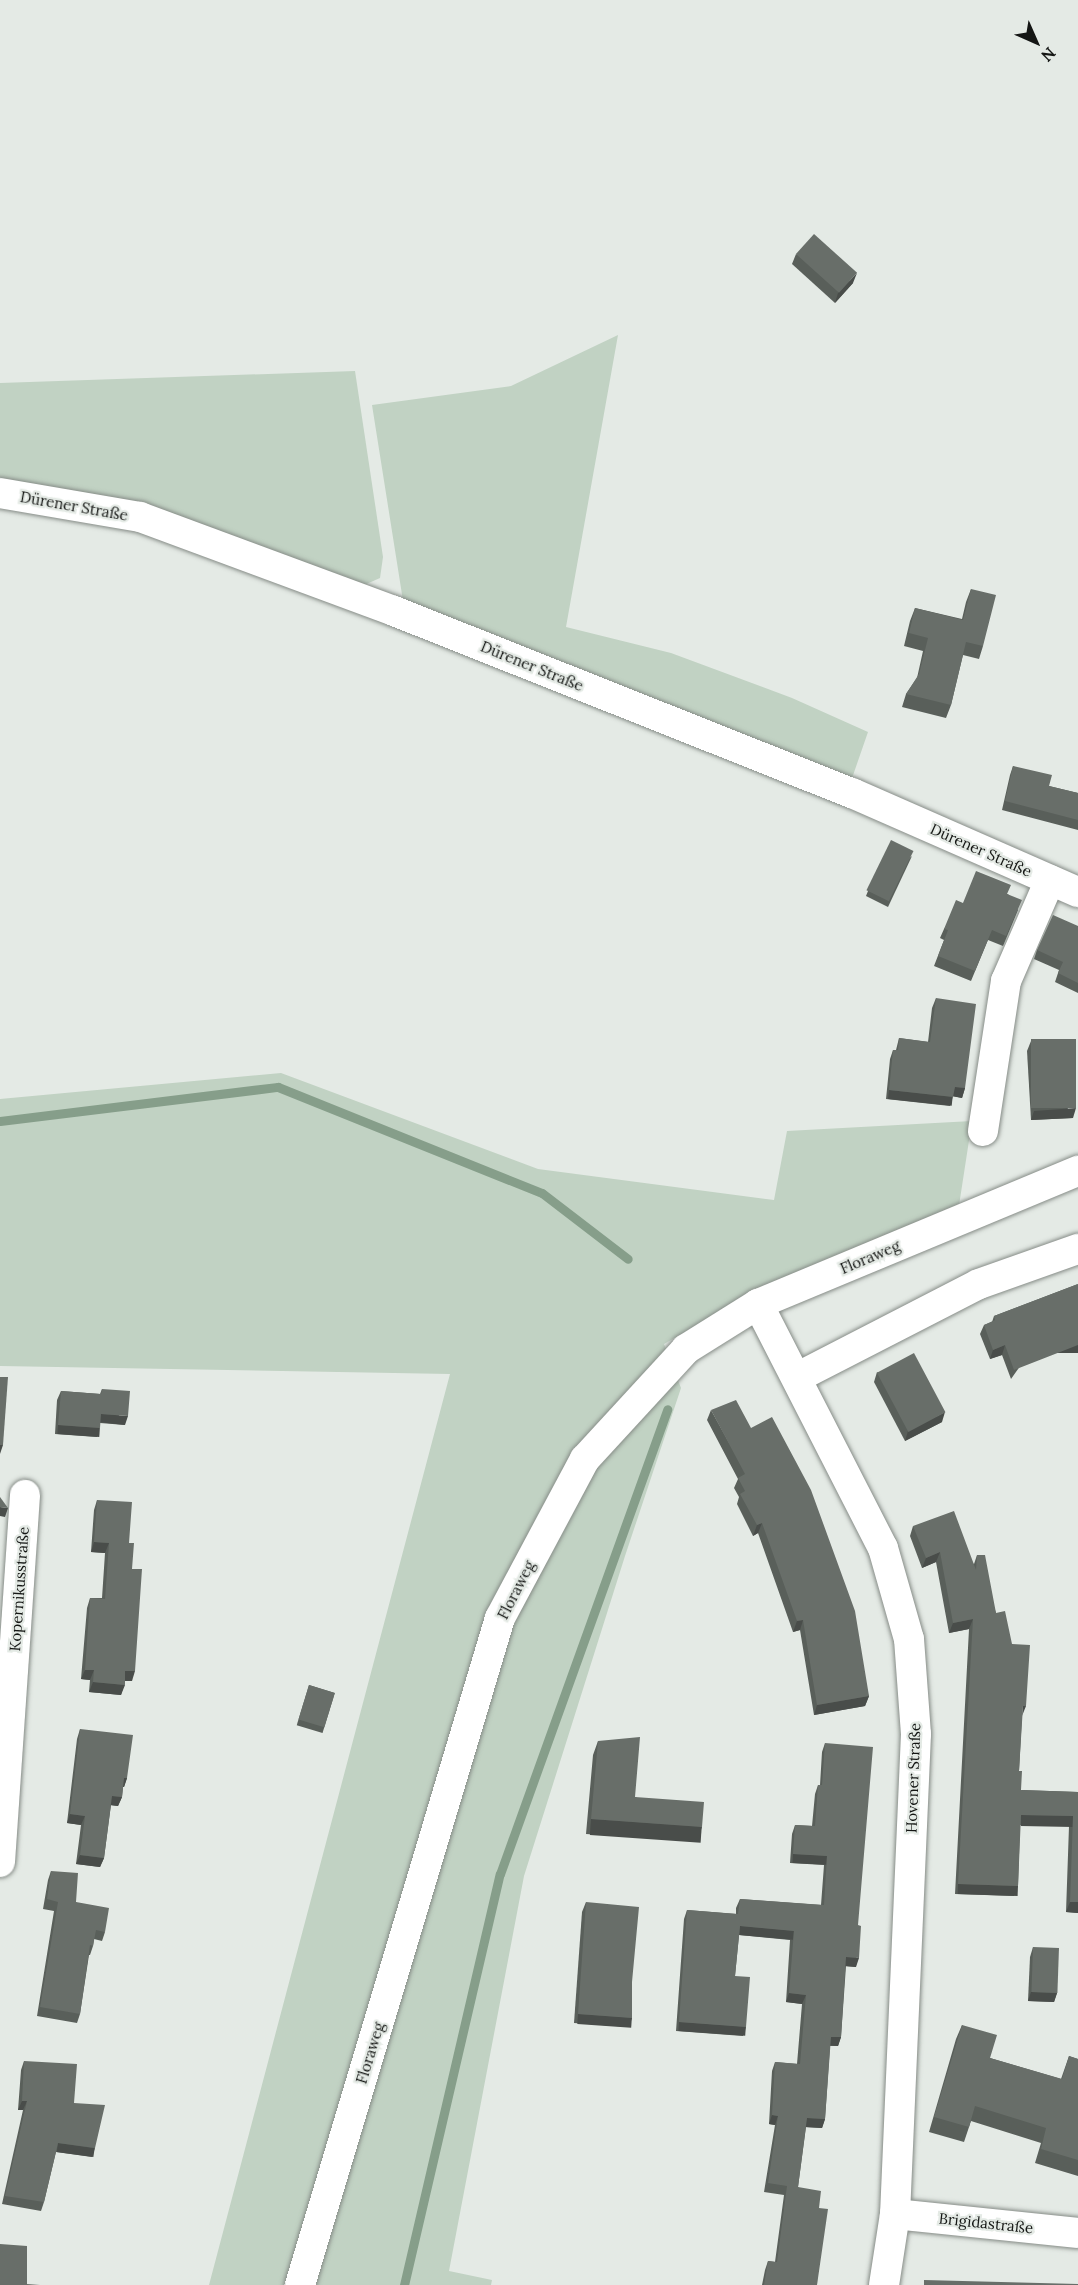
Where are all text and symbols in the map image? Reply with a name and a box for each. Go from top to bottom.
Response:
north arrow [1006,12,1066,72]
text: N [1037,43,1060,66]
street label: Dürener Straße [19,488,129,524]
street label: Dürener Straße [478,637,586,695]
street label: Dürener Straße [928,820,1034,880]
street label: Floraweg [837,1236,903,1278]
street label: Kopernikusstraße [6,1526,32,1652]
street label: Floraweg [494,1558,538,1622]
street label: Hovener Straße [902,1723,924,1833]
street label: Floraweg [352,2020,388,2086]
street label: Brigidastraße [938,2209,1034,2237]

